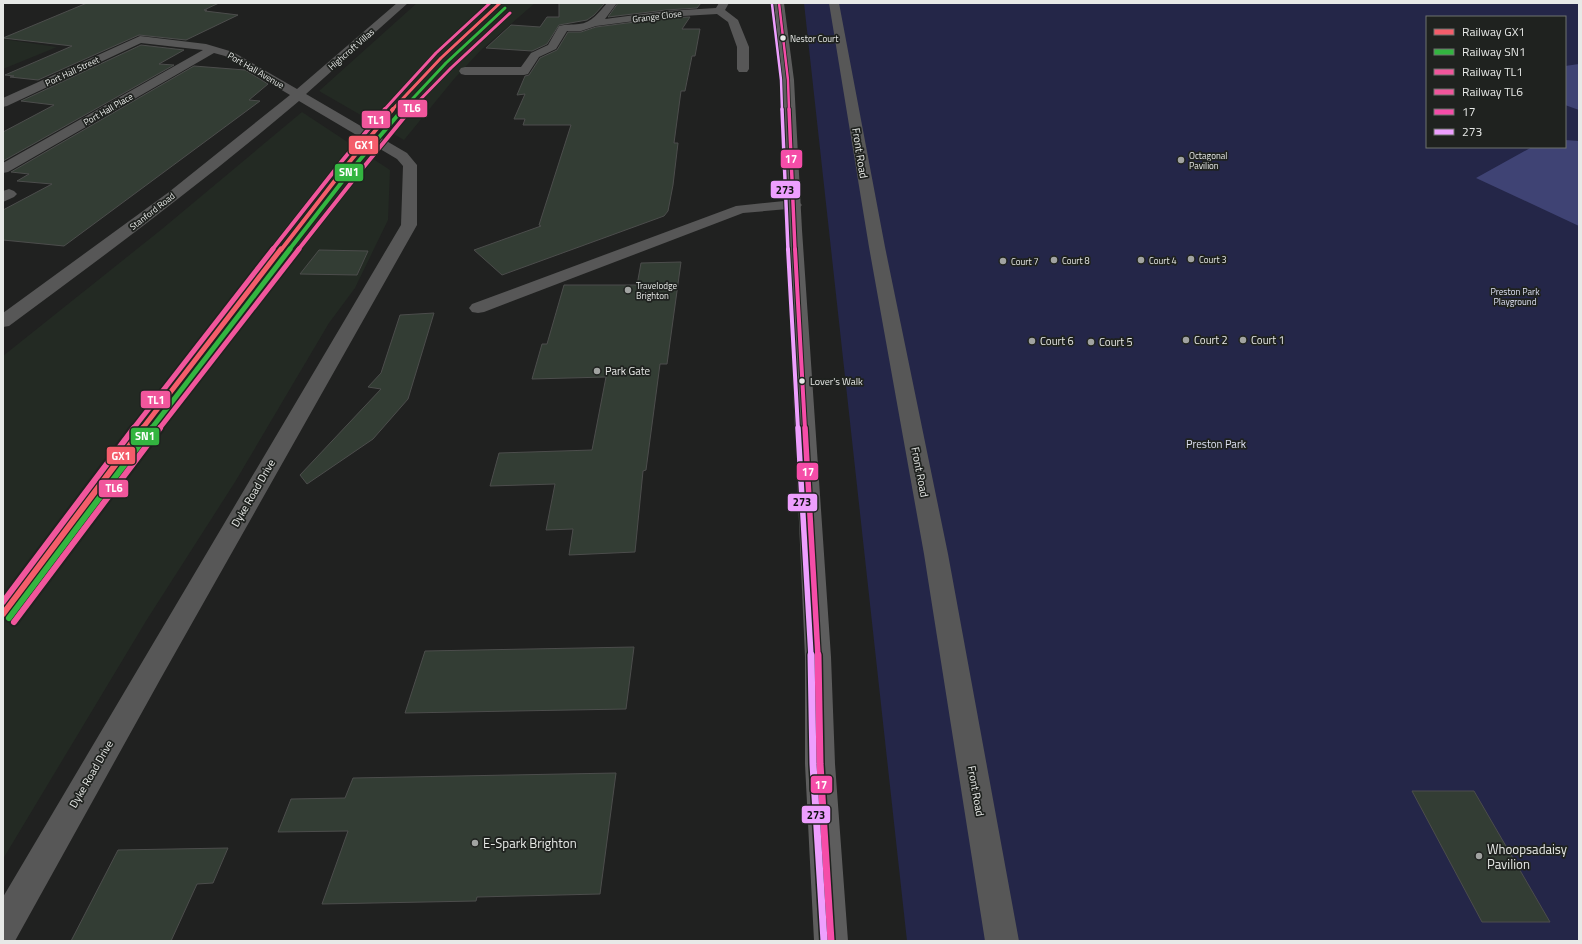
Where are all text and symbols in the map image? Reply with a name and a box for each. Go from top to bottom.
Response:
street label: Grange Close [632,6,683,25]
legend [1426,16,1566,148]
text: Railway GX1 [1462,22,1525,41]
street label: Highcroft Villas [325,25,377,73]
place label: Nestor Court [790,32,839,45]
marker: Nestor Court [778,33,788,43]
text: Railway SN1 [1462,42,1526,61]
street label: Port Hall Avenue [225,49,287,92]
street label: Port Hall Street [43,52,102,89]
text: Railway TL1 [1462,62,1523,81]
text: Railway TL6 [1462,82,1523,101]
street label: Port Hall Place [81,89,136,128]
line badge: TL6 [397,99,428,118]
text: TL6 [403,100,421,116]
text: 17 [1462,102,1475,121]
line badge: TL1 [361,110,391,129]
text: TL1 [367,112,385,128]
text: 273 [1462,122,1482,141]
street label: Front Road [848,127,872,180]
line badge: GX1 [348,135,379,155]
text: GX1 [354,137,374,153]
line badge: 17 [780,149,803,169]
place label: Octagonal Pavilion [1189,149,1227,172]
text: 17 [785,151,797,167]
marker: Octagonal Pavilion [1176,155,1186,165]
line badge: SN1 [334,163,364,182]
text: SN1 [339,164,359,180]
line badge: 273 [770,180,801,199]
text: 273 [776,182,794,198]
street label: Stanford Road [127,189,178,233]
place label: Court 3 [1199,253,1227,266]
place label: Court 8 [1062,254,1090,267]
place label: Court 4 [1149,254,1177,267]
marker: Court 3 [1186,254,1196,264]
place label: Court 7 [1011,255,1039,268]
marker: Court 8 [1049,255,1059,265]
marker: Court 4 [1136,255,1146,265]
marker: Court 7 [998,256,1008,266]
place label: Travelodge Brighton [636,279,678,302]
marker: Travelodge Brighton [623,285,633,295]
park label: Preston Park Playground [1490,285,1540,308]
place label: Court 2 [1194,332,1228,348]
place label: Court 1 [1251,332,1285,348]
place label: Court 6 [1040,333,1074,349]
place label: Court 5 [1099,334,1133,350]
marker: Court 2 [1181,335,1191,345]
marker: Court 1 [1238,335,1248,345]
marker: Court 6 [1027,336,1037,346]
marker: Court 5 [1086,337,1096,347]
place label: Park Gate [605,363,651,379]
marker: Park Gate [592,366,602,376]
place label: Lover's Walk [810,374,863,389]
marker: Lover's Walk [797,376,807,386]
line badge: TL1 [140,390,171,409]
text: TL1 [147,392,165,408]
line badge: SN1 [130,427,160,446]
text: SN1 [135,428,155,444]
park label: Preston Park [1186,436,1247,452]
street label: Front Road [907,445,933,499]
line badge: GX1 [106,446,136,465]
text: GX1 [111,448,131,464]
street label: Dyke Road Drive [227,456,279,530]
line badge: 17 [796,462,819,481]
text: 17 [802,464,814,480]
line badge: TL6 [98,479,129,498]
text: TL6 [105,480,123,496]
line badge: 273 [787,493,818,512]
text: 273 [793,494,811,510]
street label: Dyke Road Drive [65,737,117,811]
street label: Front Road [964,764,988,818]
line badge: 17 [810,775,833,794]
text: 17 [815,777,827,793]
line badge: 273 [801,805,831,824]
text: 273 [807,807,825,823]
place label: E-Spark Brighton [483,833,577,853]
marker: E-Spark Brighton [470,838,480,848]
place label: Whoopsadaisy Pavilion [1487,839,1567,874]
marker: Whoopsadaisy Pavilion [1474,851,1484,861]

